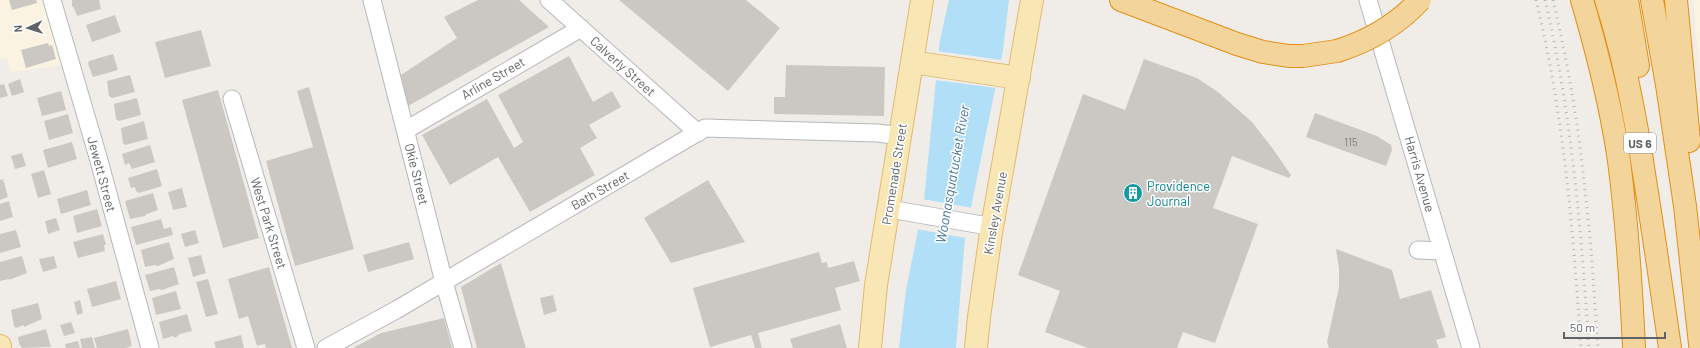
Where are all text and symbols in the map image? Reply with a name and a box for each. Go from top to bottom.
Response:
north arrow [8,8,48,48]
text: N [11,25,24,33]
street label: Calverly Street [587,33,659,99]
street label: Arline Street [458,53,528,103]
water label: Woonasquatucket River [931,102,973,245]
street label: Promenade Street [878,122,910,226]
road number: US 6 [1624,133,1656,153]
street label: Jewett Street [84,134,120,214]
street label: Harris Avenue [1402,134,1438,214]
house number: 115 [1344,135,1358,148]
street label: Okie Street [402,142,432,206]
street label: Bath Street [568,167,632,213]
street label: Kinsley Avenue [980,170,1010,256]
street label: West Park Street [247,175,291,271]
place label: Providence Journal [1147,178,1210,209]
building icon: Providence Journal [1122,182,1144,204]
scale bar [1564,314,1665,340]
text: 50 m [1570,320,1595,334]

